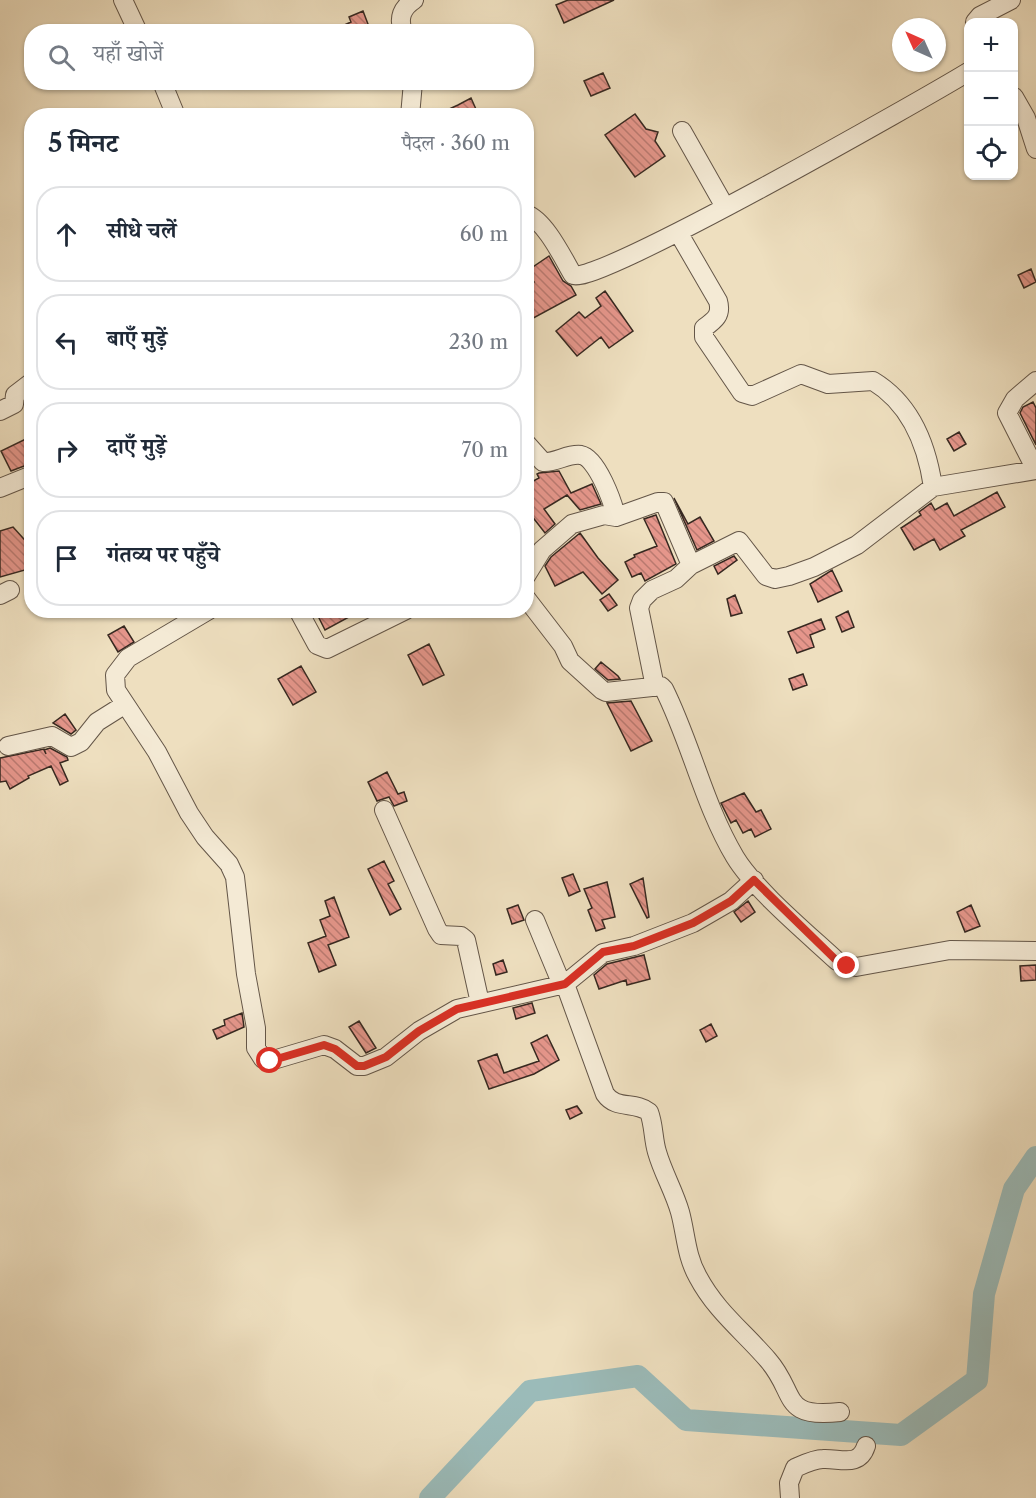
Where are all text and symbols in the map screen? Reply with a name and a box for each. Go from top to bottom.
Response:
north arrow [892,18,946,72]
map controls [964,18,1018,180]
button: + [964,18,1018,72]
search box [24,24,534,90]
text: यहाँ खोजें [93,40,163,67]
icon: search [45,41,78,74]
button: − [964,72,1018,126]
button: locate [964,126,1018,180]
text: 5 मिनट [48,127,118,159]
text: पैदल · 360 m [402,131,510,155]
text: सीधे चलें [107,217,176,244]
icon: ahead [50,218,83,251]
text: 60 m [460,222,508,246]
text: बाएँ मुड़ें [107,325,167,352]
icon: left [50,326,83,359]
text: 230 m [449,330,508,354]
text: दाएँ मुड़ें [107,433,166,460]
icon: right [50,434,83,467]
text: 70 m [462,438,508,462]
text: गंतव्य पर पहुँचे [107,541,220,568]
icon: arrive [50,542,83,575]
route end [833,952,859,978]
route start [256,1047,282,1073]

